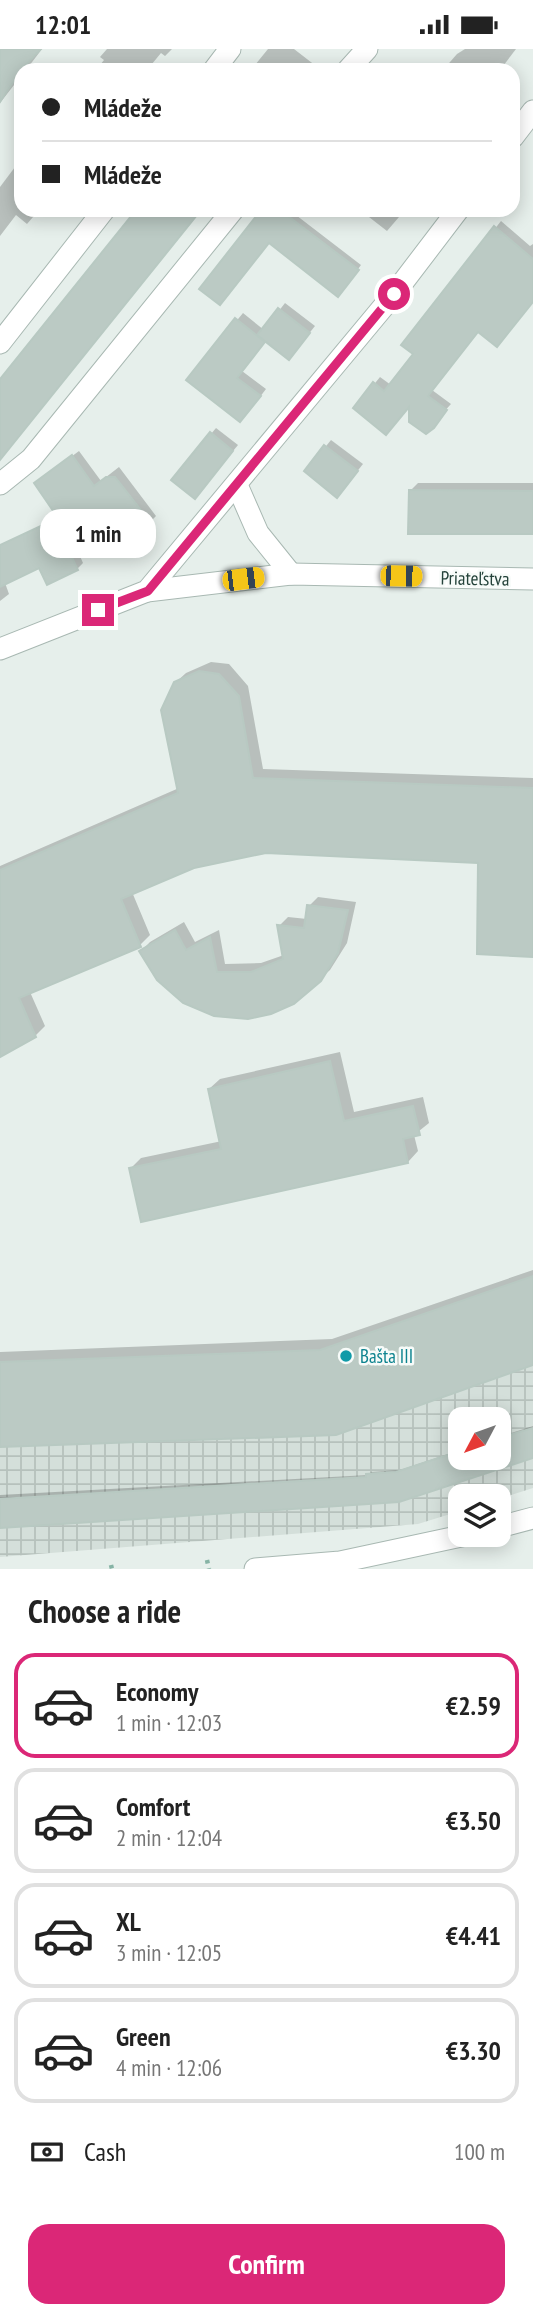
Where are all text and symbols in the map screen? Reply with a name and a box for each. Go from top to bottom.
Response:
text: 12:01 [35,8,91,41]
text: Mládeže [84,91,162,124]
text: Mládeže [84,158,162,191]
route start [378,278,410,310]
callout: 1 min [40,509,156,557]
text: 1 min [75,519,121,548]
car [380,565,423,587]
street label: Priateľstva [440,565,510,591]
car [221,566,266,592]
route end [82,594,114,626]
place label: Bašta III [360,1344,413,1368]
marker: Bašta III [338,1348,354,1364]
north arrow [448,1407,511,1470]
map controls [448,1407,511,1547]
button: layers [448,1484,511,1547]
text: Choose a ride [28,1590,181,1632]
icon: car [32,1674,95,1737]
text: Economy [116,1675,198,1708]
text: €2.59 [446,1689,501,1722]
text: 1 min · 12:03 [116,1708,222,1737]
icon: car [32,1789,95,1852]
text: Comfort [116,1790,190,1823]
text: €3.50 [446,1804,501,1837]
text: 2 min · 12:04 [116,1823,222,1852]
icon: car [32,1904,95,1967]
text: XL [116,1905,141,1938]
text: €4.41 [446,1919,501,1952]
text: 3 min · 12:05 [116,1938,222,1967]
icon: car [32,2019,95,2082]
text: Green [116,2020,171,2053]
text: €3.30 [446,2034,501,2067]
text: 4 min · 12:06 [116,2053,222,2082]
icon: cash [28,2133,66,2171]
text: Cash [84,2135,126,2168]
text: 100 m [454,2137,505,2166]
button: Confirm [28,2224,505,2304]

